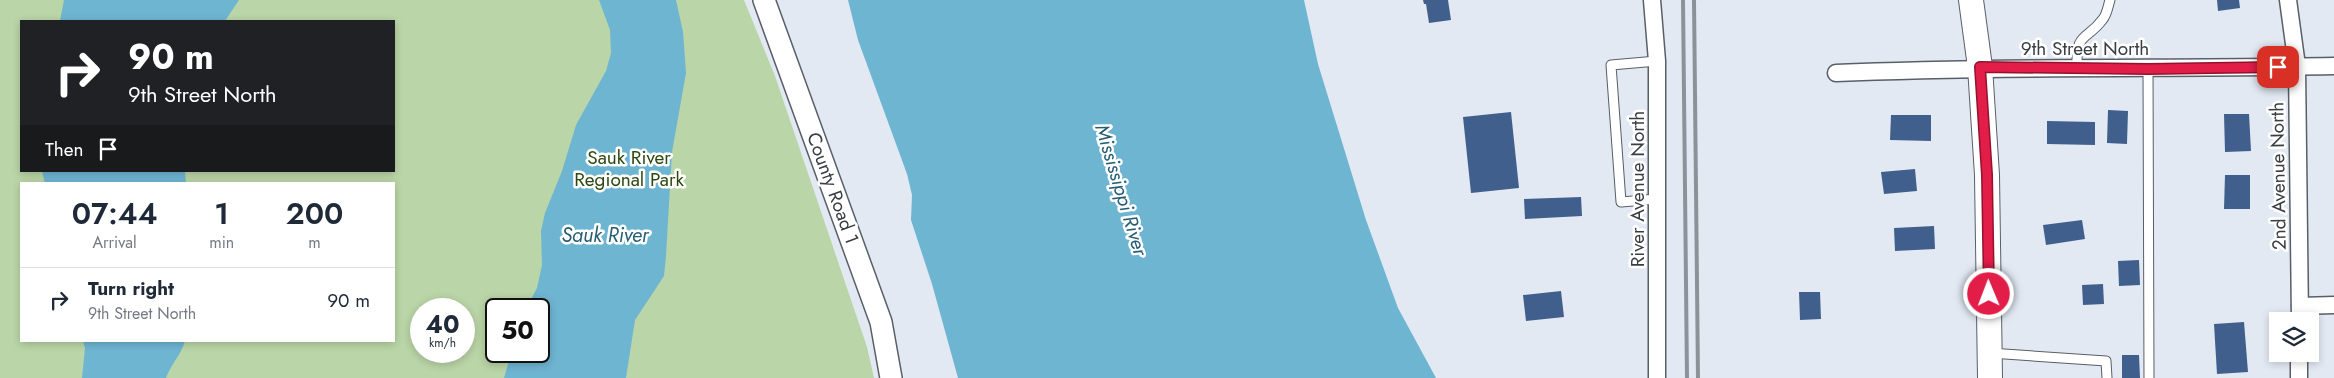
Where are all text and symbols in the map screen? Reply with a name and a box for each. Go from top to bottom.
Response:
text: 90 m [128,32,214,82]
street label: 9th Street North [2021,35,2149,62]
icon: right [45,40,110,105]
pin [2257,46,2299,88]
icon: arrive [2264,53,2292,81]
text: 9th Street North [128,78,277,110]
street label: 2nd Avenue North [2263,102,2293,250]
street label: River Avenue North [1624,111,1651,267]
water label: Mississippi River [1087,121,1155,261]
street label: County Road 1 [800,128,866,248]
icon: arrive [94,135,122,163]
text: Then [45,136,84,163]
park label: Sauk River Regional Park [574,144,684,193]
text: 07:44 [72,192,158,235]
text: 1 [214,192,229,235]
text: 200 [286,192,343,235]
water label: Sauk River [561,221,650,250]
text: Arrival [93,231,137,254]
text: min [209,231,234,254]
text: m [308,231,321,254]
position arrow [1962,267,2014,319]
text: Turn right [88,275,174,302]
icon: right [45,286,73,314]
text: 90 m [327,287,370,314]
speed limit sign: 50 [485,298,550,363]
text: 9th Street North [88,302,196,325]
text: 40 [425,306,460,342]
map controls [2269,312,2319,362]
button: layers [2269,312,2319,362]
text: km/h [429,334,456,352]

